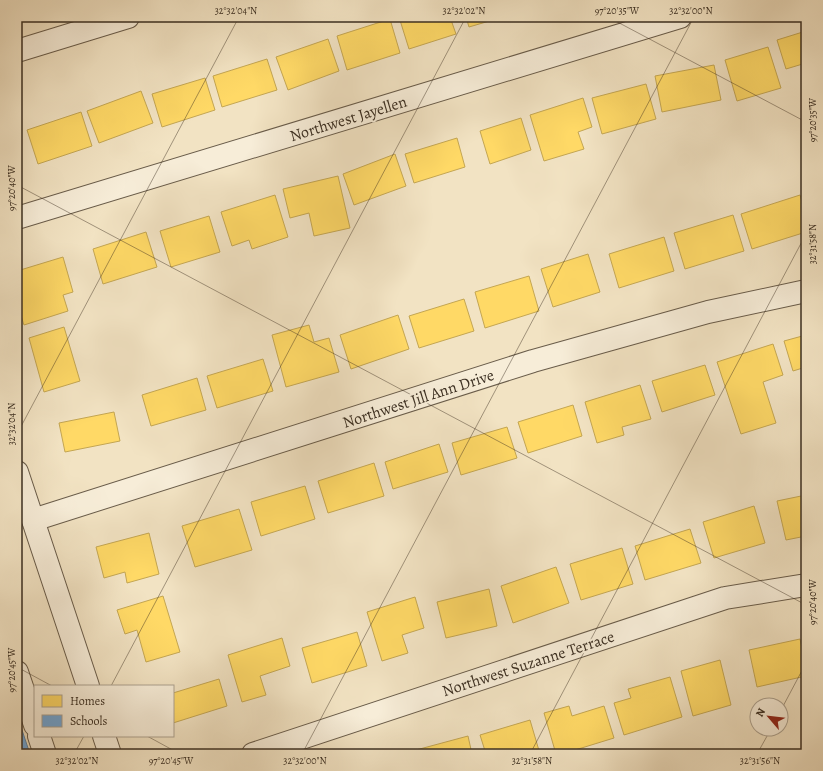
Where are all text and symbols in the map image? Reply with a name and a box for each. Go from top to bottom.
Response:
text: 32°32'04"N [215,4,257,17]
text: 32°32'02"N [443,4,485,17]
text: 97°20'35"W [595,4,640,17]
text: 32°32'00"N [669,4,713,17]
street label: Northwest Jayellen [287,91,410,147]
text: 97°20'35"W [806,97,819,142]
text: 97°20'40"W [5,164,18,211]
text: 32°31'58"N [806,224,819,264]
street label: Northwest Jill Ann Drive [340,364,497,434]
text: 32°32'04"N [5,403,18,445]
text: 97°20'40"W [806,578,819,625]
street label: Northwest Suzanne Terrace [439,626,617,702]
text: 97°20'45"W [5,647,18,692]
legend [34,685,174,737]
text: Homes [70,693,105,709]
north arrow [749,697,789,737]
text: N [752,705,769,720]
text: Schools [70,713,107,729]
text: 32°32'02"N [56,754,98,767]
text: 97°20'45"W [149,754,194,767]
text: 32°32'00"N [283,754,327,767]
text: 32°31'58"N [512,754,552,767]
text: 32°31'56"N [740,754,780,767]

